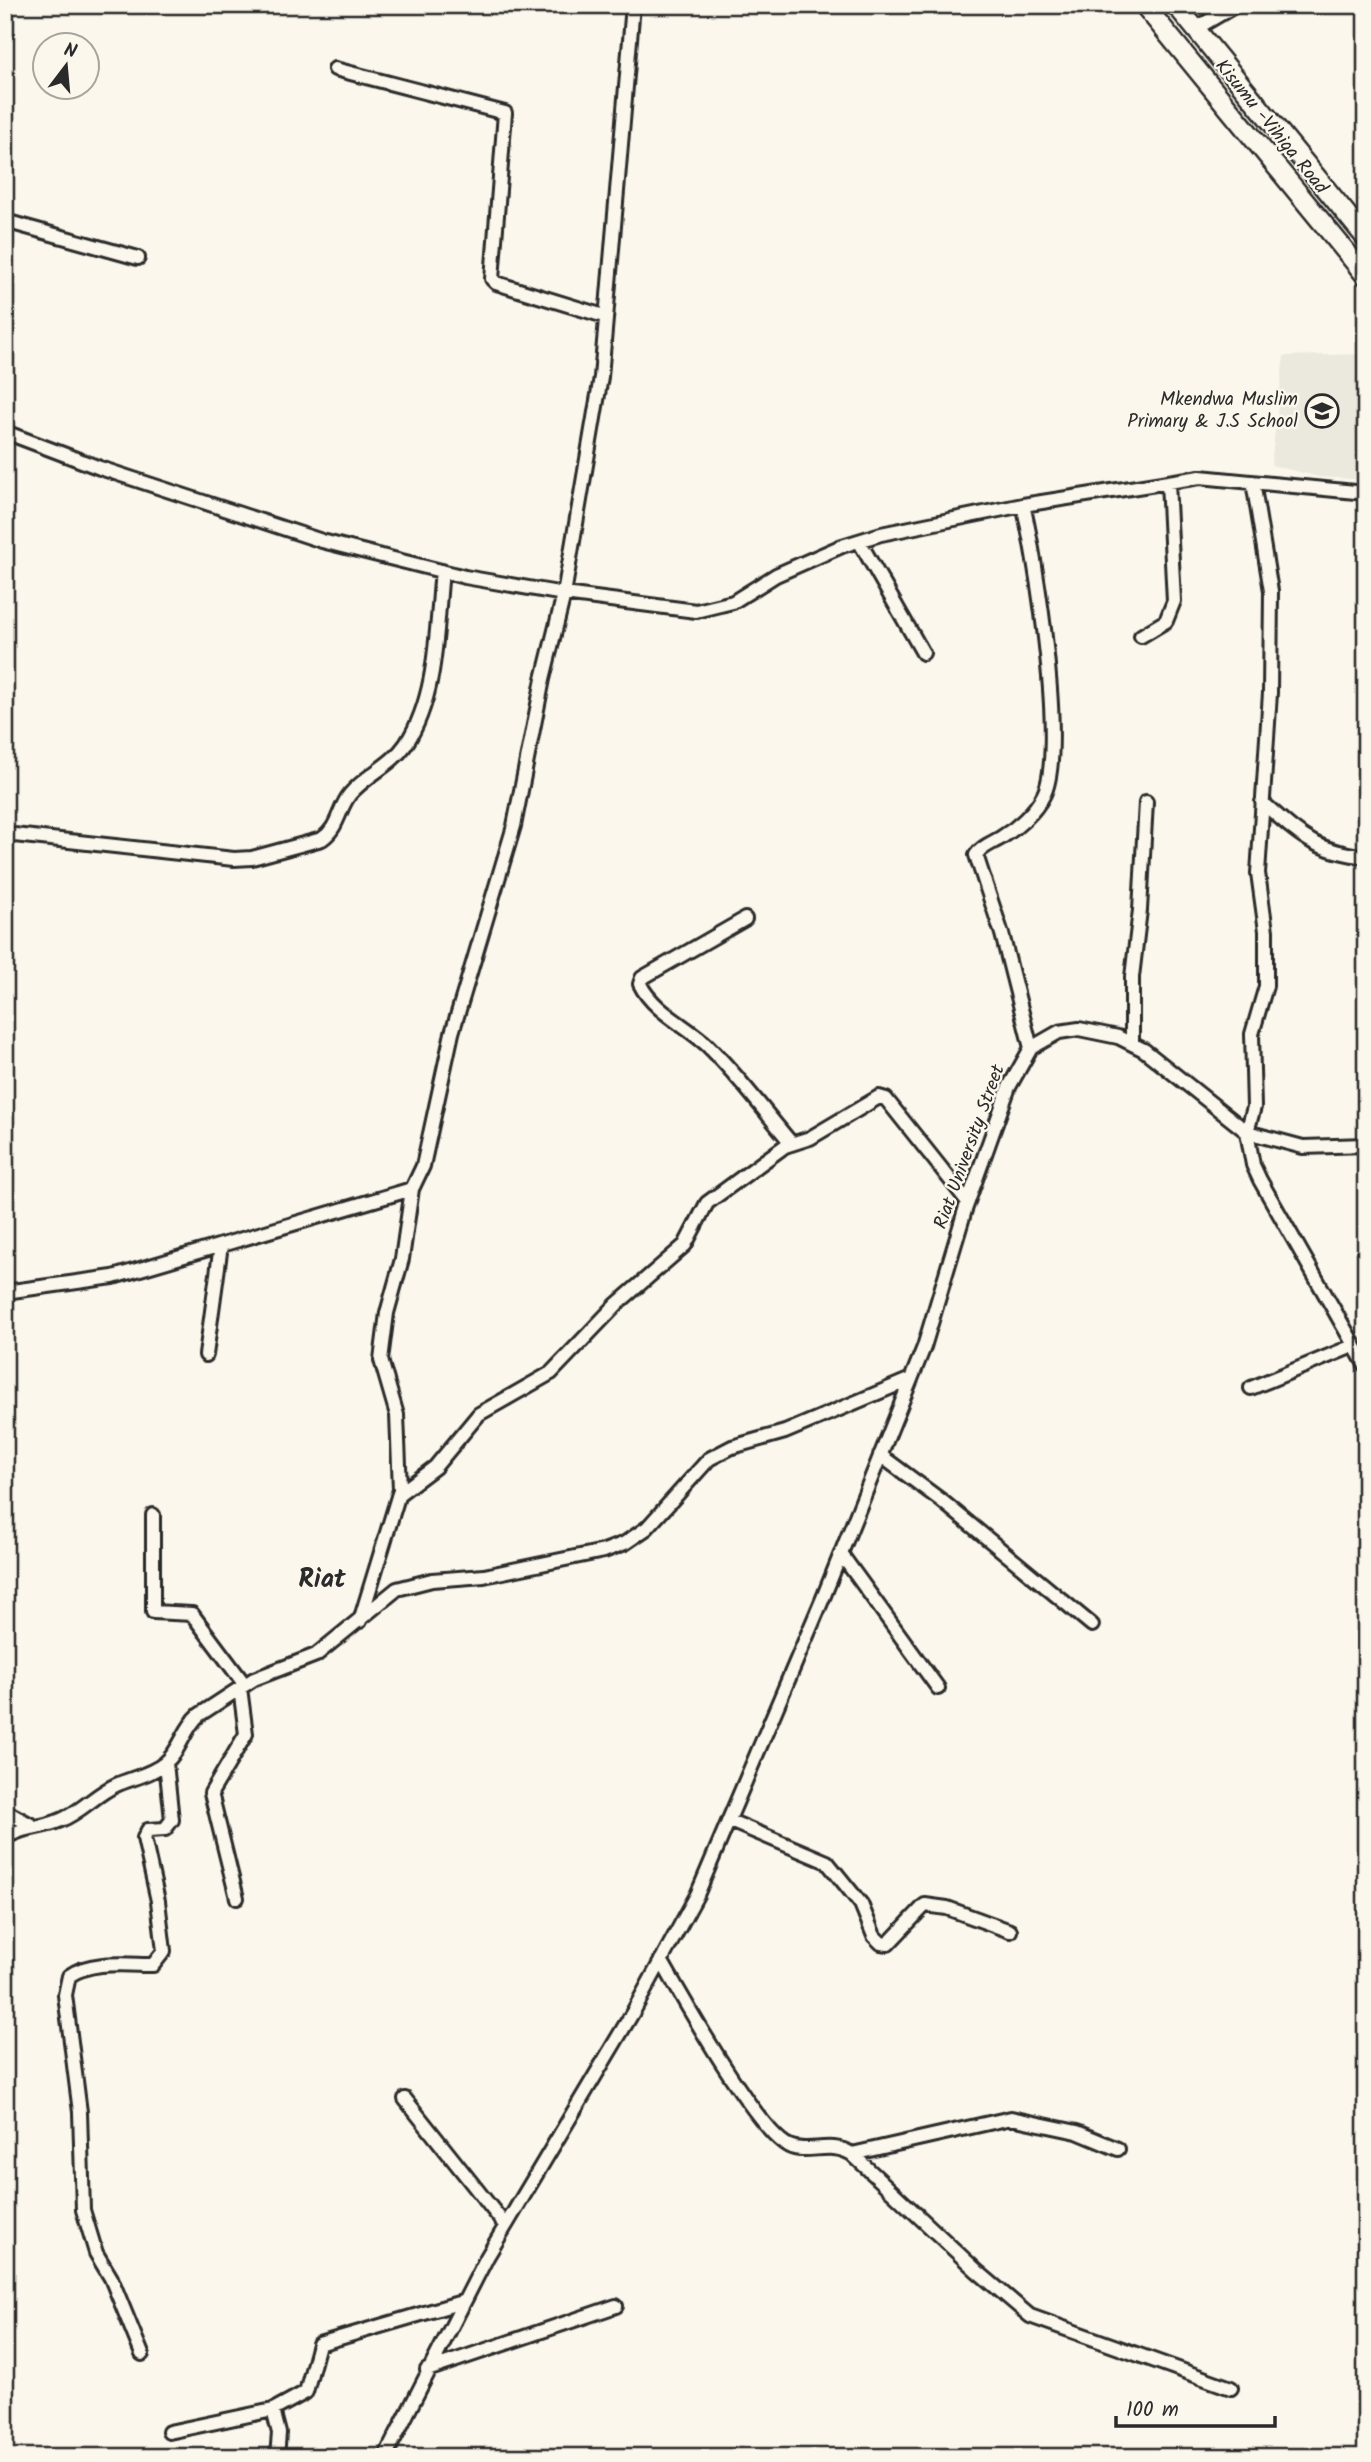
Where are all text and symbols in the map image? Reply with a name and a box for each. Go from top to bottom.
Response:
north arrow [32,32,102,102]
text: N [60,36,80,68]
street label: Kisumu -Vihiga Road [1207,53,1335,202]
place label: Mkendwa Muslim Primary & J.S School [1127,385,1298,437]
school or university icon: Mkendwa Muslim Primary & J.S School [1303,392,1341,430]
street label: Riat University Street [926,1060,1014,1233]
district label: Riat [298,1559,346,1601]
scale bar [1116,2385,1275,2429]
text: 100 m [1126,2394,1179,2427]

